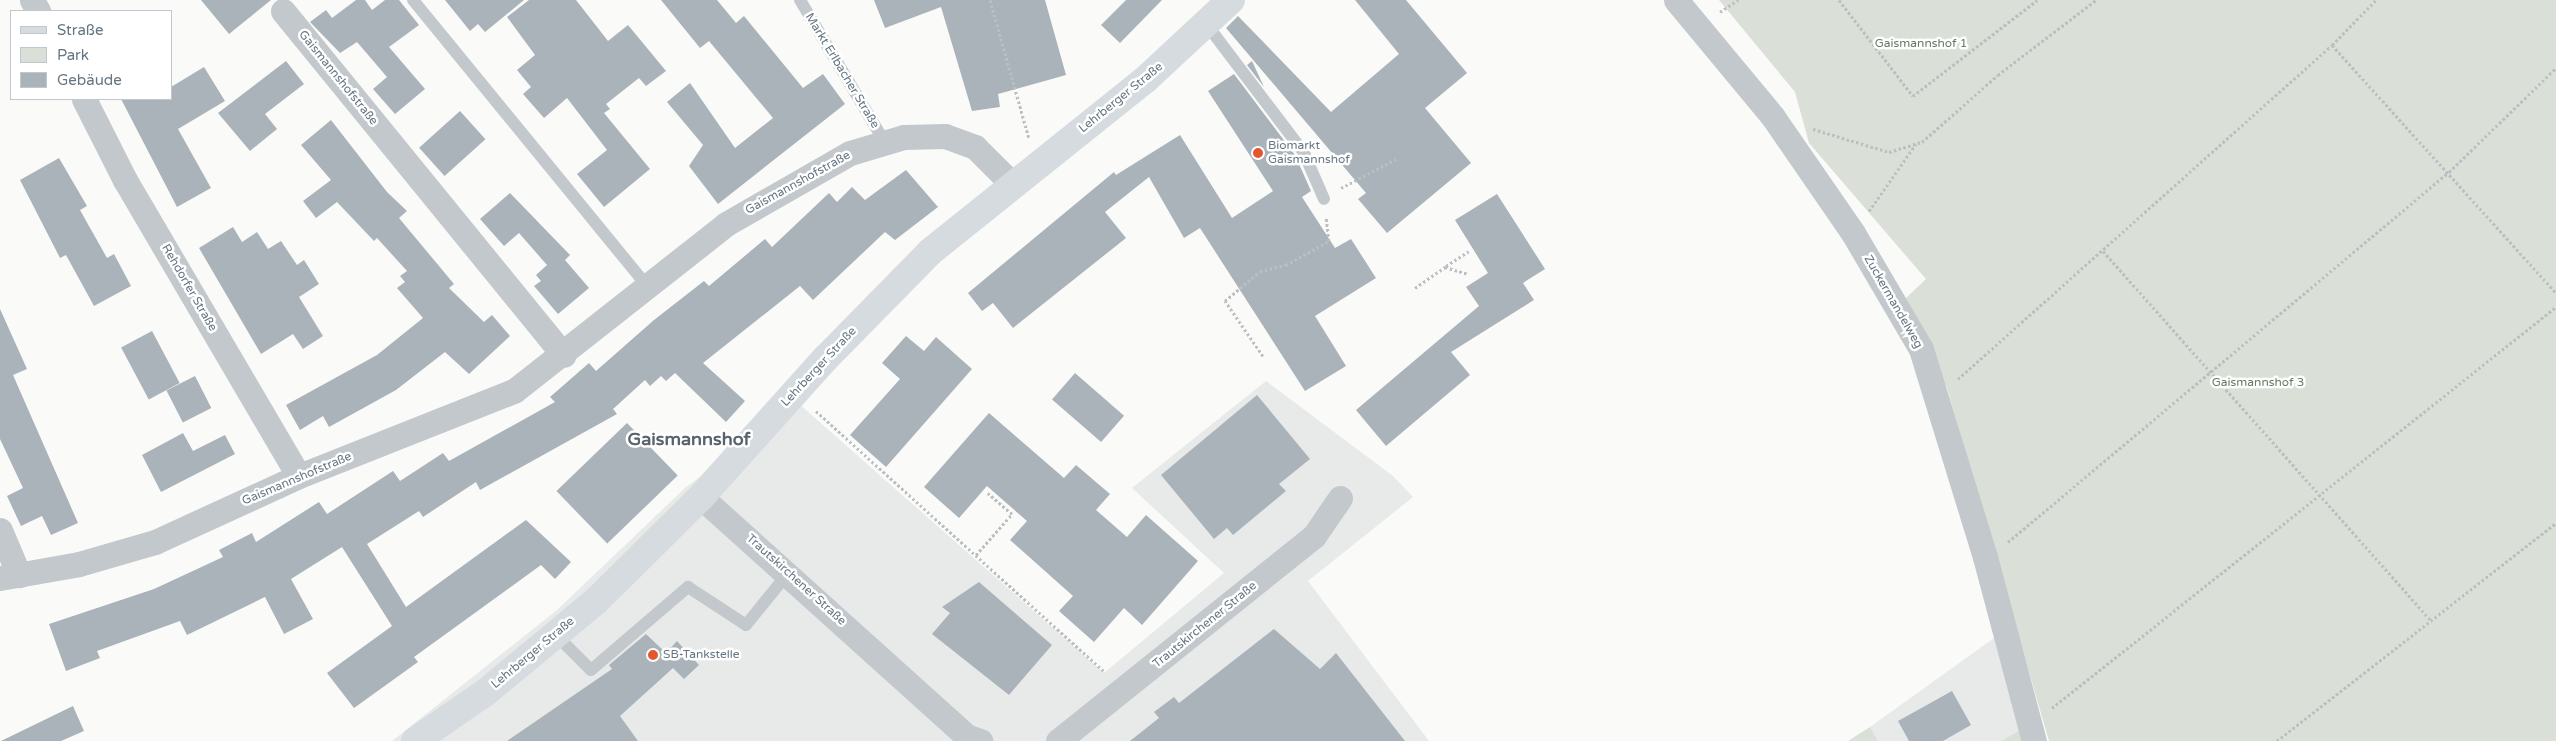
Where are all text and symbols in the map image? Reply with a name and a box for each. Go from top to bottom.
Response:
legend [10,10,172,100]
street label: Markt Erlbacher Straße [802,11,882,131]
text: Straße [57,21,103,39]
street label: Gaismannshofstraße [295,28,381,128]
park label: Gaismannshof 1 [1875,37,1967,51]
text: Park [57,46,89,64]
street label: Lehrberger Straße [1076,60,1166,136]
text: Gebäude [57,71,122,89]
place label: Biomarkt Gaismannshof [1268,139,1350,167]
marker: Biomarkt Gaismannshof [1252,147,1264,159]
street label: Gaismannshofstraße [743,148,853,218]
street label: Rehdorfer Straße [158,242,220,334]
street label: Zuckermandelweg [1860,253,1926,351]
street label: Lehrberger Straße [778,324,860,410]
park label: Gaismannshof 3 [2212,376,2304,390]
district label: Gaismannshof [628,428,750,450]
street label: Gaismannshofstraße [240,449,354,509]
street label: Trautskirchener Straße [743,532,849,628]
street label: Trautskirchener Straße [1150,579,1260,671]
street label: Lehrberger Straße [489,614,577,692]
place label: SB-Tankstelle [663,648,739,662]
marker: SB-Tankstelle [647,649,659,661]

